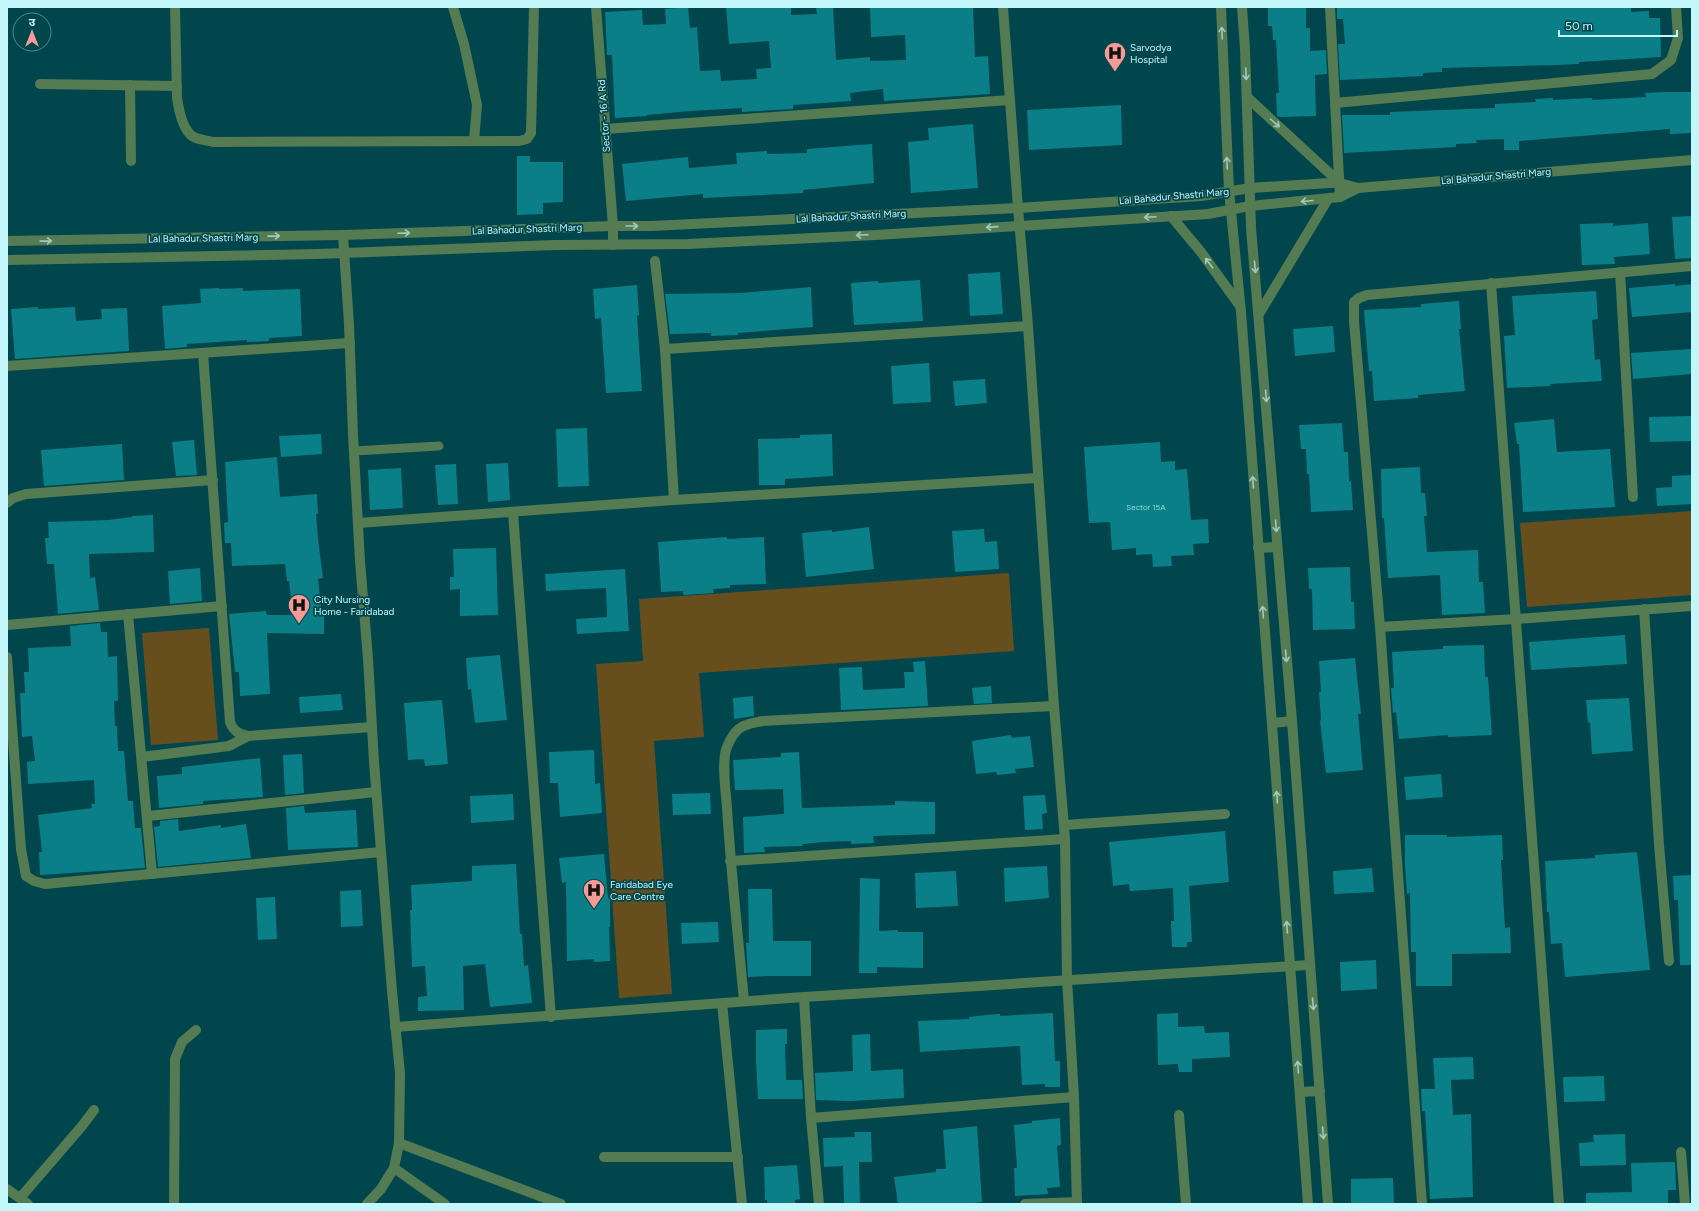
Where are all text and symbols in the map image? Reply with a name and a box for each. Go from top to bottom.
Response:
north arrow [12,12,52,52]
scale bar [1559,12,1677,38]
text: उ [29,16,36,29]
text: 50 m [1565,19,1593,33]
one-way arrow [1218,27,1225,40]
hospital icon: Sarvodya Hospital [1102,40,1128,73]
place label: Sarvodya Hospital [1130,41,1172,66]
one-way arrow [1242,67,1250,80]
street label: Sector - 16 A Rd [595,79,613,153]
one-way arrow [1270,119,1281,128]
one-way arrow [1224,157,1231,170]
street label: Lal Bahadur Shastri Marg [1440,165,1552,187]
street label: Lal Bahadur Shastri Marg [1118,185,1230,207]
one-way arrow [1301,197,1314,204]
street label: Lal Bahadur Shastri Marg [796,207,907,225]
one-way arrow [1144,214,1157,221]
street label: Lal Bahadur Shastri Marg [472,221,583,237]
one-way arrow [625,222,638,230]
one-way arrow [986,223,999,230]
one-way arrow [397,229,410,237]
street label: Lal Bahadur Shastri Marg [148,231,258,245]
one-way arrow [267,232,280,240]
one-way arrow [856,232,869,239]
one-way arrow [39,237,52,244]
one-way arrow [1205,257,1213,268]
one-way arrow [1251,260,1259,273]
one-way arrow [1262,389,1269,402]
one-way arrow [1250,476,1257,489]
house number: Sector 15A [1126,502,1166,512]
one-way arrow [1272,519,1279,532]
hospital icon: City Nursing Home - Faridabad [286,592,312,625]
place label: City Nursing Home - Faridabad [314,593,394,618]
one-way arrow [1260,606,1267,619]
one-way arrow [1283,649,1290,662]
one-way arrow [1273,791,1280,804]
hospital icon: Faridabad Eye Care Centre [581,877,607,910]
place label: Faridabad Eye Care Centre [610,878,673,903]
one-way arrow [1283,921,1290,934]
one-way arrow [1309,997,1317,1010]
one-way arrow [1295,1061,1302,1074]
one-way arrow [1319,1126,1327,1139]

